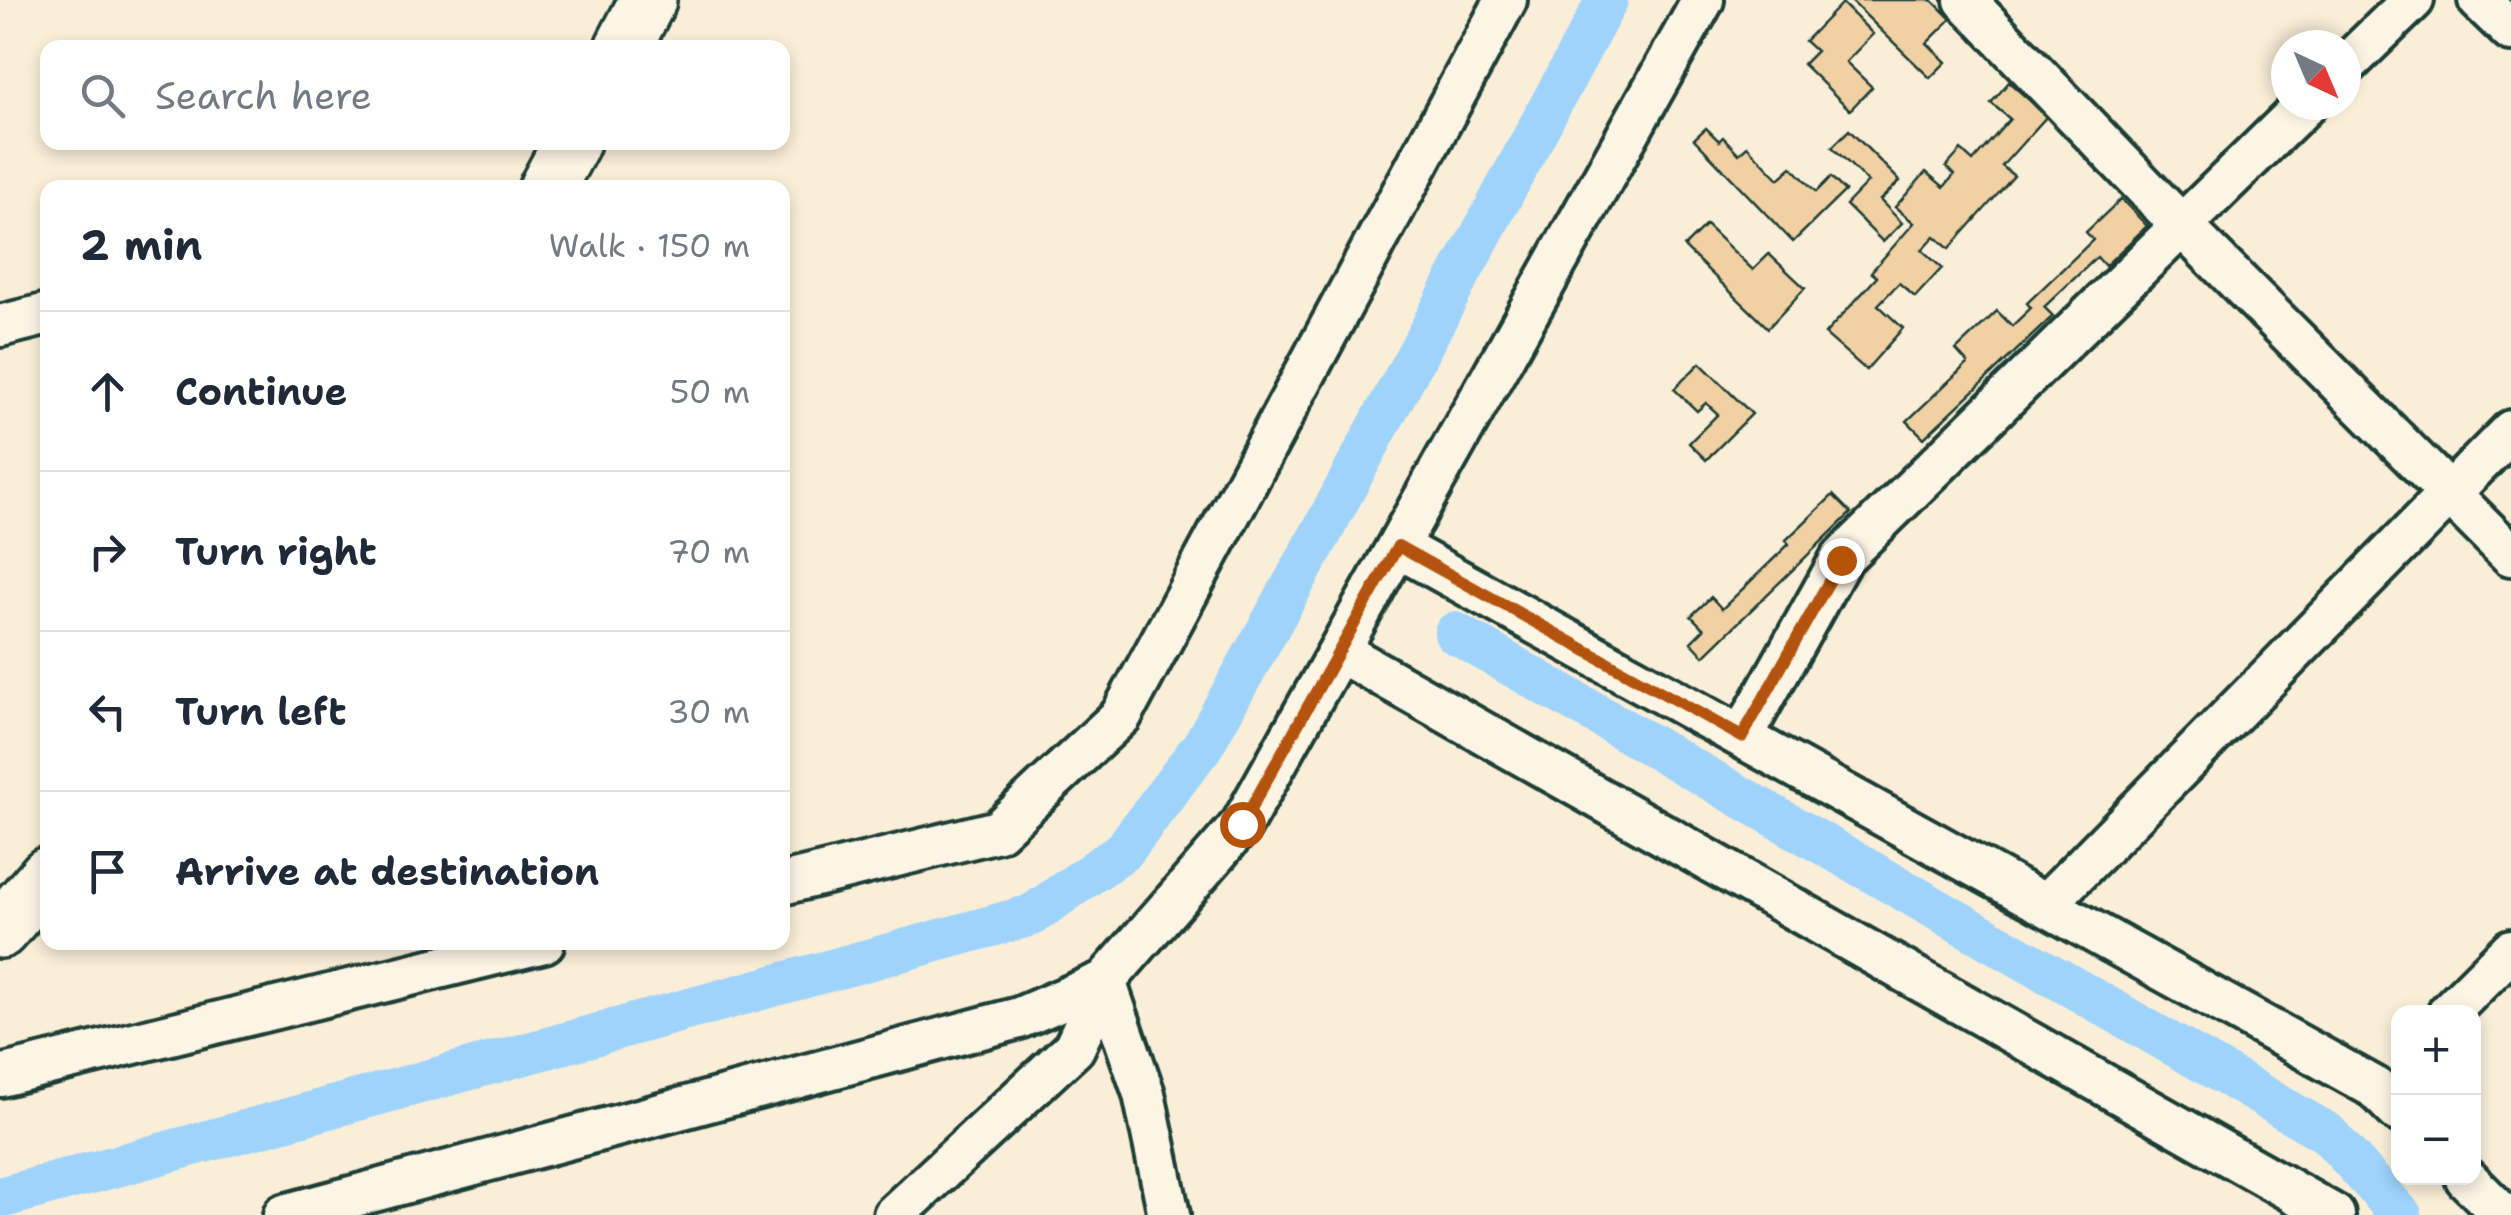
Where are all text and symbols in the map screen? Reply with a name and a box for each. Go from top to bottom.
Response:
north arrow [2271,30,2361,120]
search box [40,40,790,150]
icon: search [75,68,130,123]
text: Search here [155,70,372,121]
text: 2 min [80,217,202,273]
text: Walk · 150 m [549,224,750,267]
icon: ahead [80,364,135,419]
text: Continue [175,366,347,417]
text: 50 m [670,370,750,413]
icon: right [80,524,135,579]
text: Turn right [175,526,377,577]
text: 70 m [667,530,750,573]
route end [1819,538,1865,584]
icon: left [80,684,135,739]
text: Turn left [175,686,347,737]
text: 30 m [667,690,750,733]
route start [1220,802,1266,848]
icon: arrive [80,844,135,899]
text: Arrive at destination [175,846,599,897]
map controls [2391,1005,2481,1185]
button: + [2391,1005,2481,1095]
button: − [2391,1095,2481,1185]

